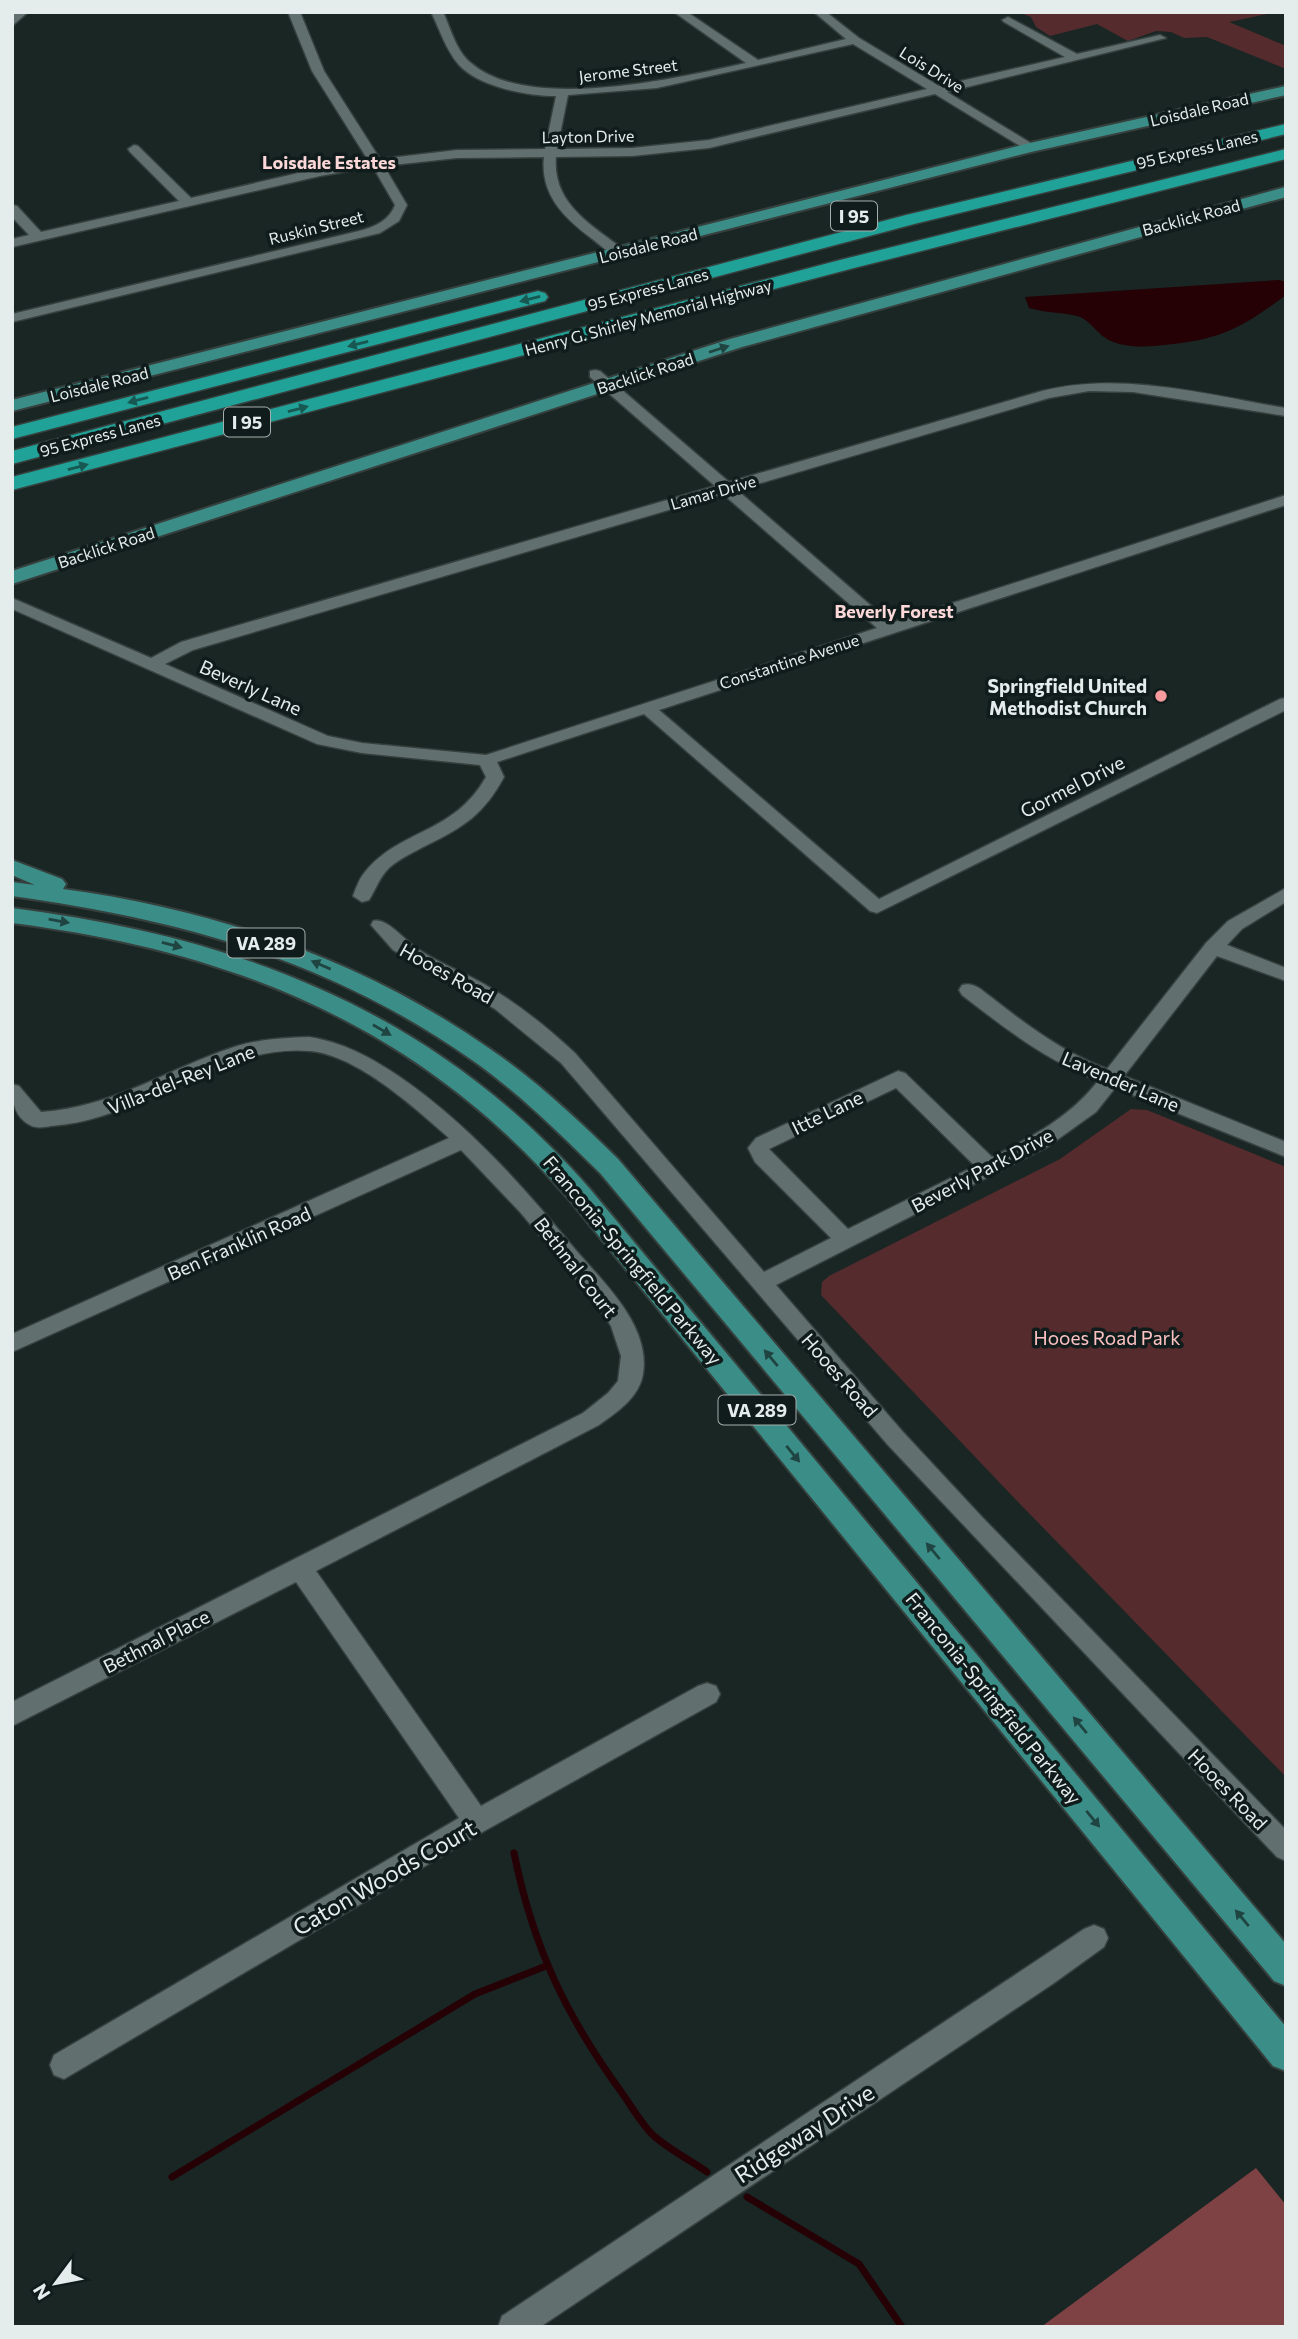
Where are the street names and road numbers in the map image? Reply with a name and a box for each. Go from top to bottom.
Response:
street label: Lois Drive [897,42,967,96]
street label: Jerome Street [577,54,679,85]
street label: Loisdale Road [1148,88,1250,130]
street label: Layton Drive [542,126,634,146]
street label: 95 Express Lanes [1134,126,1260,172]
street label: Backlick Road [1140,195,1242,239]
road number: I 95 [831,202,877,230]
street label: Ruskin Street [267,206,366,248]
street label: Loisdale Road [597,224,699,266]
street label: 95 Express Lanes [586,264,710,314]
street label: Henry G. Shirley Memorial Highway [523,275,773,359]
street label: Backlick Road [594,348,696,398]
street label: Loisdale Road [48,363,150,405]
road number: I 95 [224,408,270,436]
street label: 95 Express Lanes [38,410,162,460]
street label: Lamar Drive [668,471,758,513]
street label: Backlick Road [55,522,157,572]
street label: Constantine Avenue [717,629,861,693]
street label: Beverly Lane [196,654,306,720]
street label: Gormel Drive [1016,750,1128,822]
road number: VA 289 [228,928,304,958]
street label: Hooes Road [396,938,498,1008]
street label: Villa-del-Rey Lane [104,1039,258,1119]
street label: Lavender Lane [1059,1046,1183,1116]
street label: Itte Lane [788,1085,866,1139]
street label: Beverly Park Drive [907,1123,1057,1217]
street label: Franconia-Springfield Parkway [539,1151,727,1369]
street label: Ben Franklin Road [164,1201,314,1285]
street label: Bethnal Court [530,1212,622,1322]
street label: Hooes Road [797,1328,883,1422]
road number: VA 289 [718,1395,796,1424]
street label: Franconia-Springfield Parkway [902,1588,1087,1809]
street label: Bethnal Place [99,1604,213,1678]
street label: Hooes Road [1184,1744,1272,1834]
street label: Caton Woods Court [287,1813,481,1941]
street label: Ridgeway Drive [729,2078,879,2188]

